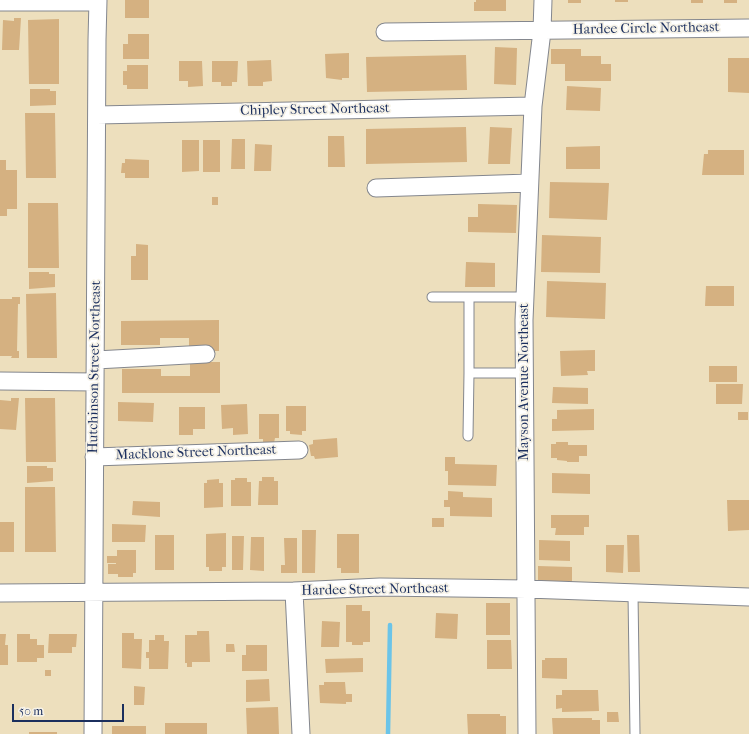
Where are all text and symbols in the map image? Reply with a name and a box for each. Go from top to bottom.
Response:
street label: Hardee Circle Northeast [572,19,720,39]
street label: Chipley Street Northeast [240,100,390,120]
street label: Hutchinson Street Northeast [85,280,105,454]
street label: Mayson Avenue Northeast [517,303,533,461]
street label: Macklone Street Northeast [115,442,277,464]
street label: Hardee Street Northeast [301,580,449,600]
scale bar [14,696,126,722]
text: 50 m [19,704,43,718]

